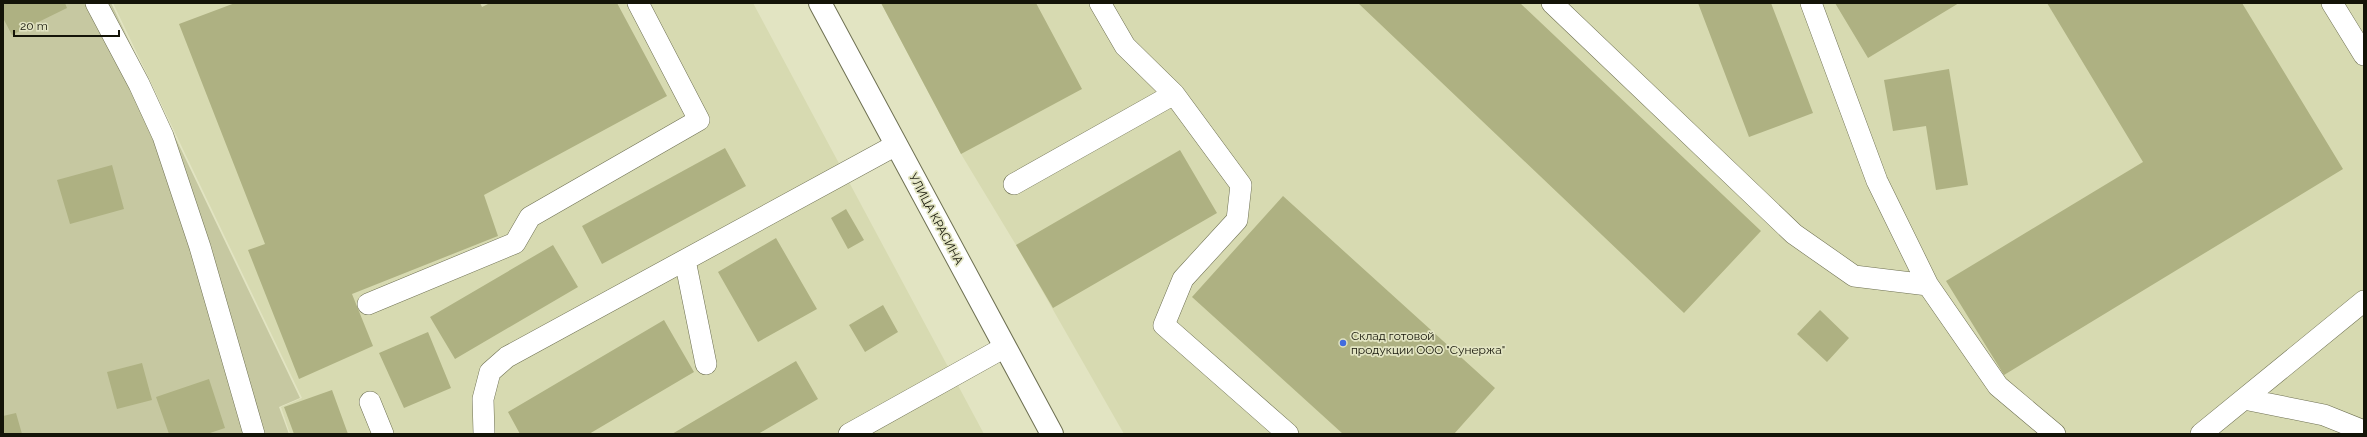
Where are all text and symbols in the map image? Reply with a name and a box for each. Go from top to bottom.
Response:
scale bar [14,12,119,38]
text: 20 m [20,19,48,33]
street label: УЛИЦА КРАСИНА [906,171,966,267]
place label: Склад готовой продукции ООО "Сунержа" [1351,329,1505,357]
marker: Склад готовой продукции ООО "Сунержа" [1338,338,1348,348]

